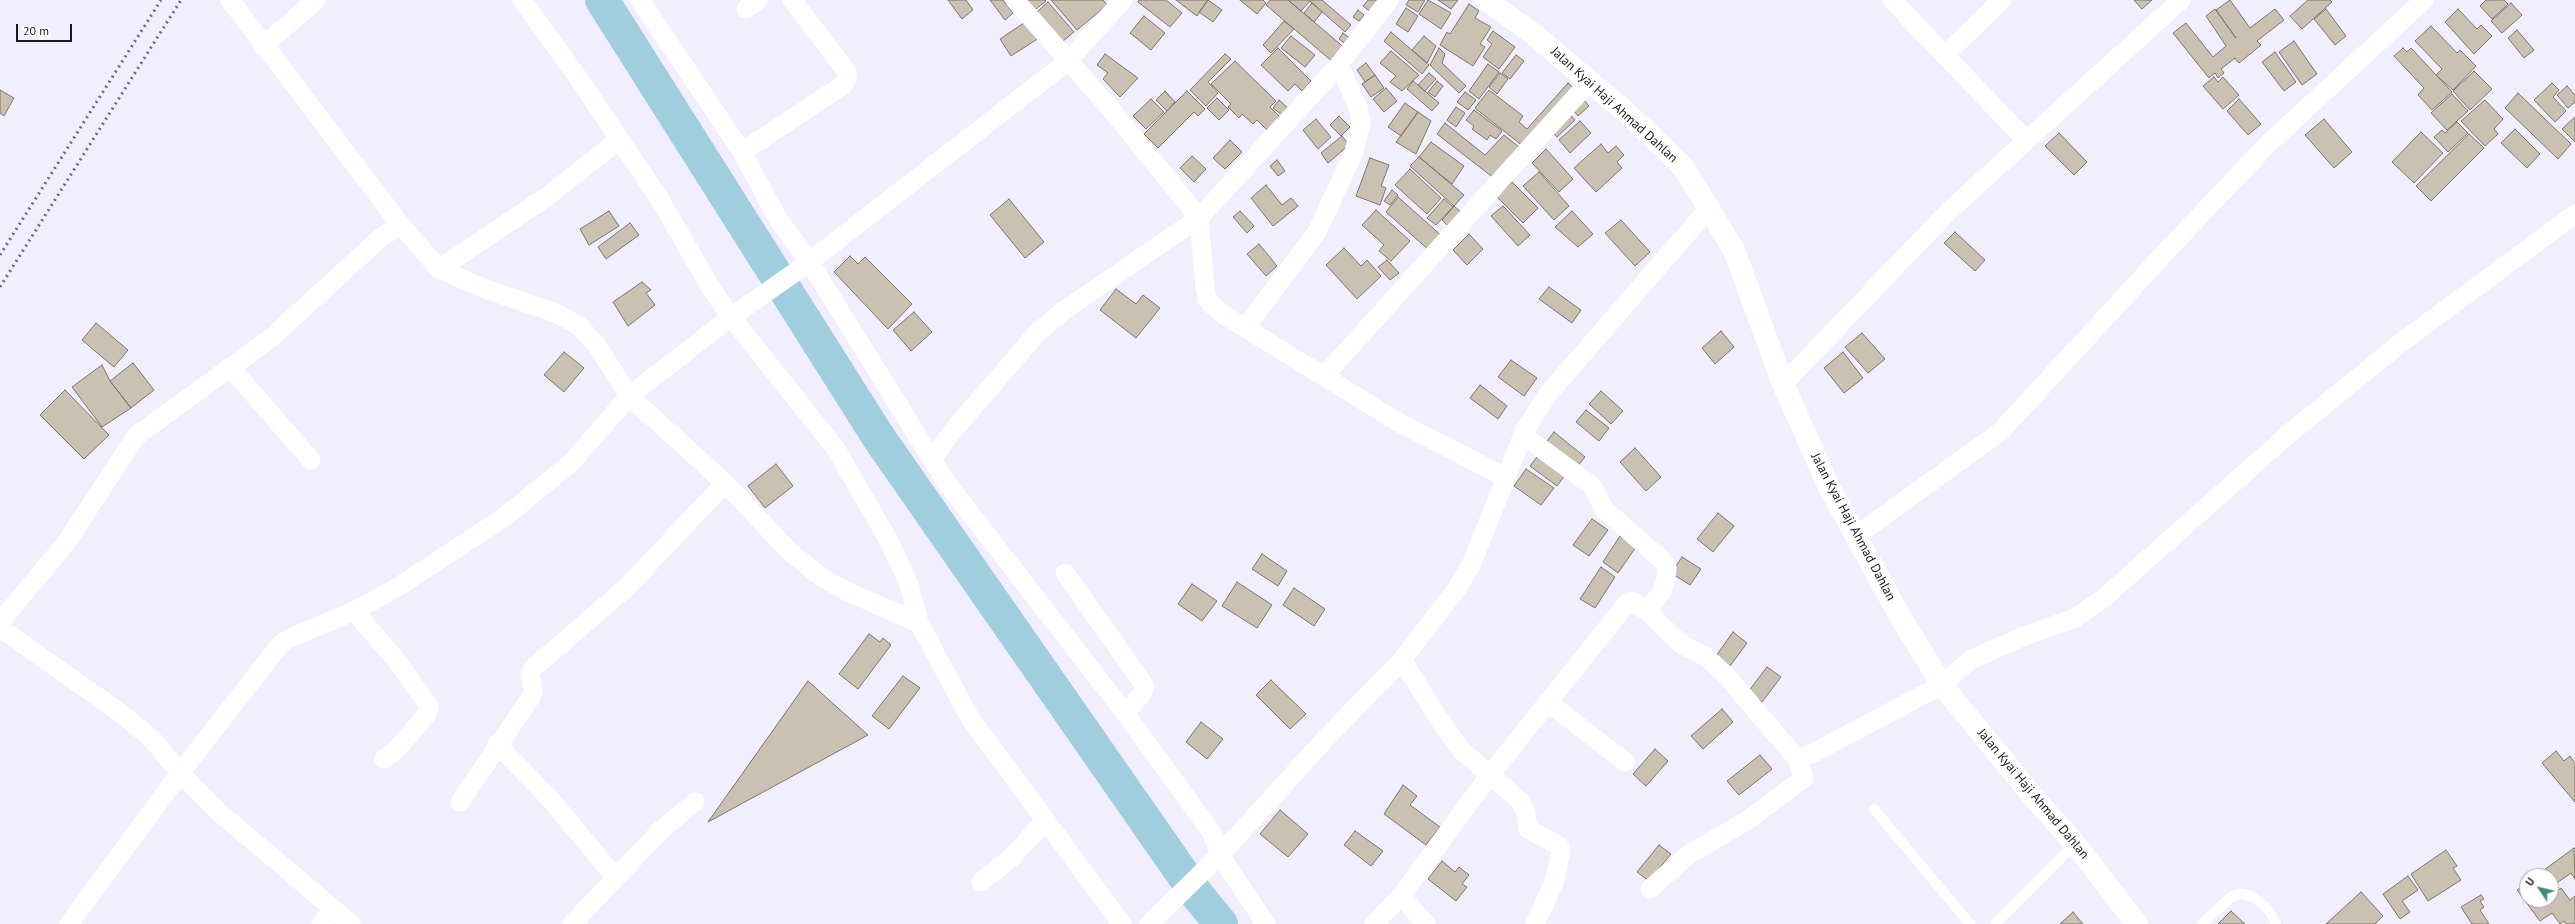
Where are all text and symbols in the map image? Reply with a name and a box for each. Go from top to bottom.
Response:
scale bar [18,16,74,42]
text: 20 m [23,23,49,38]
street label: Jalan Kyai Haji Ahmad Dahlan [1547,44,1681,166]
street label: Jalan Kyai Haji Ahmad Dahlan [1807,451,1899,603]
street label: Jalan Kyai Haji Ahmad Dahlan [1974,726,2092,862]
north arrow [2519,868,2559,908]
text: U [2522,875,2538,889]

